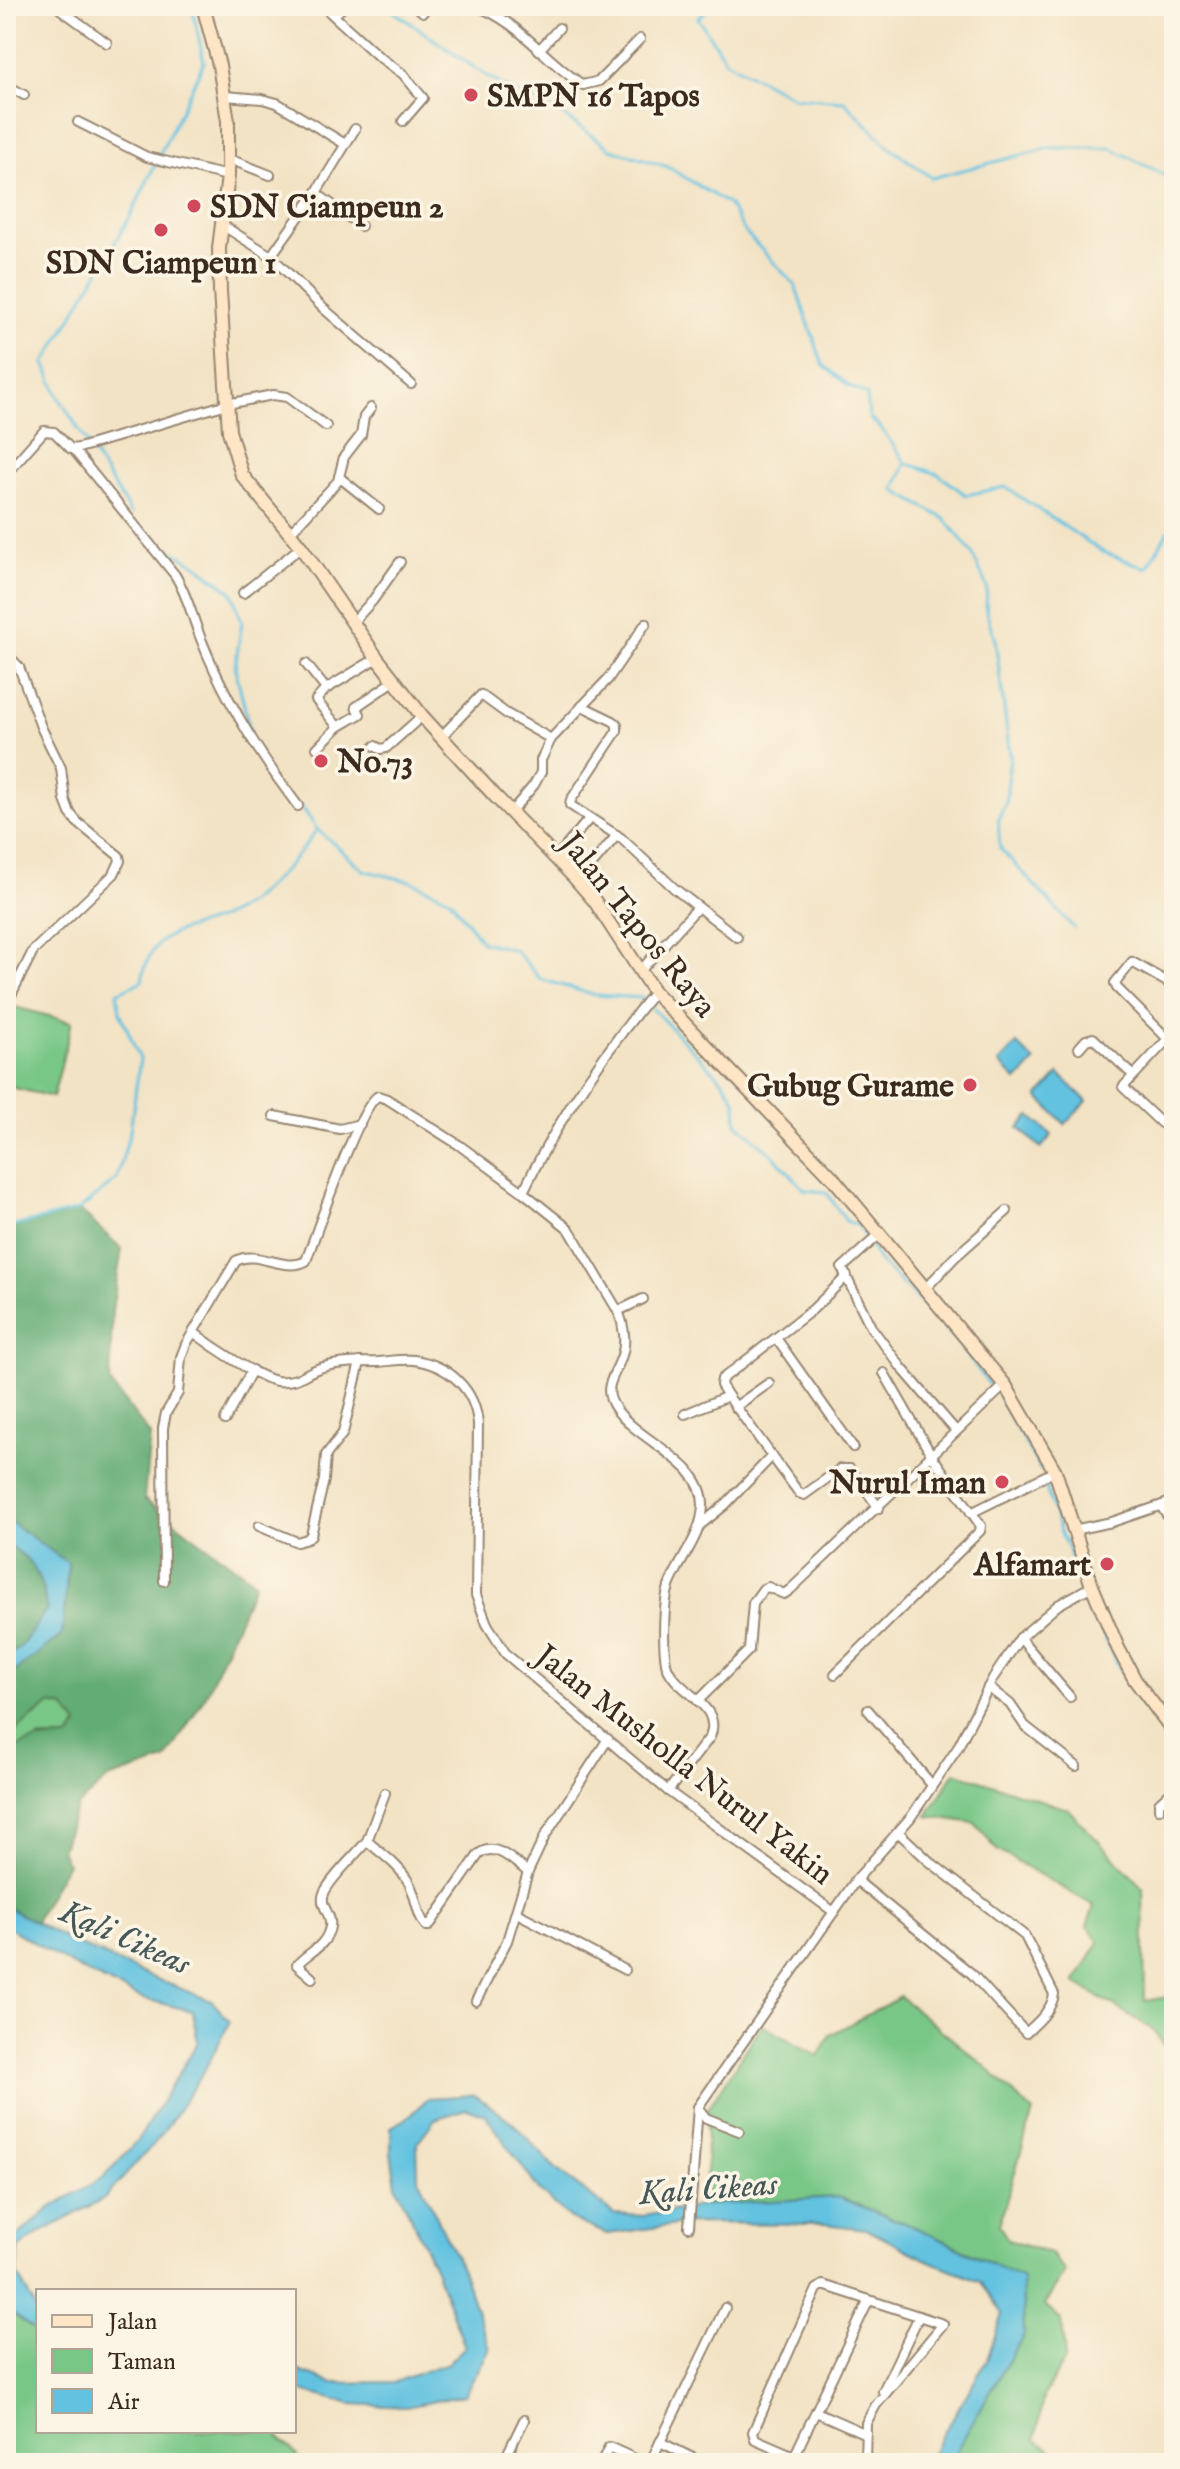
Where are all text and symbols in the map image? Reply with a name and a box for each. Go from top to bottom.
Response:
place label: SMPN 16 Tapos [487,77,700,118]
marker: SMPN 16 Tapos [462,86,480,104]
place label: SDN Ciampeun 2 [210,188,444,229]
marker: SDN Ciampeun 2 [185,197,203,215]
marker: SDN Ciampeun 1 [152,221,170,239]
place label: SDN Ciampeun 1 [46,244,276,285]
place label: No.73 [336,743,413,784]
marker: No.73 [312,752,330,770]
street label: Jalan Tapos Raya [548,822,725,1027]
place label: Gubug Gurame [747,1067,954,1108]
marker: Gubug Gurame [961,1076,979,1094]
place label: Nurul Iman [828,1464,986,1505]
marker: Nurul Iman [993,1473,1011,1491]
place label: Alfamart [972,1546,1091,1587]
marker: Alfamart [1098,1555,1116,1573]
street label: Jalan Musholla Nurul Yakin [524,1635,841,1895]
water label: Kali Cikeas [52,1890,197,1986]
water label: Kali Cikeas [637,2163,779,2216]
legend [36,2289,296,2433]
text: Jalan [105,2307,157,2338]
text: Taman [108,2347,176,2378]
text: Air [107,2387,140,2418]

